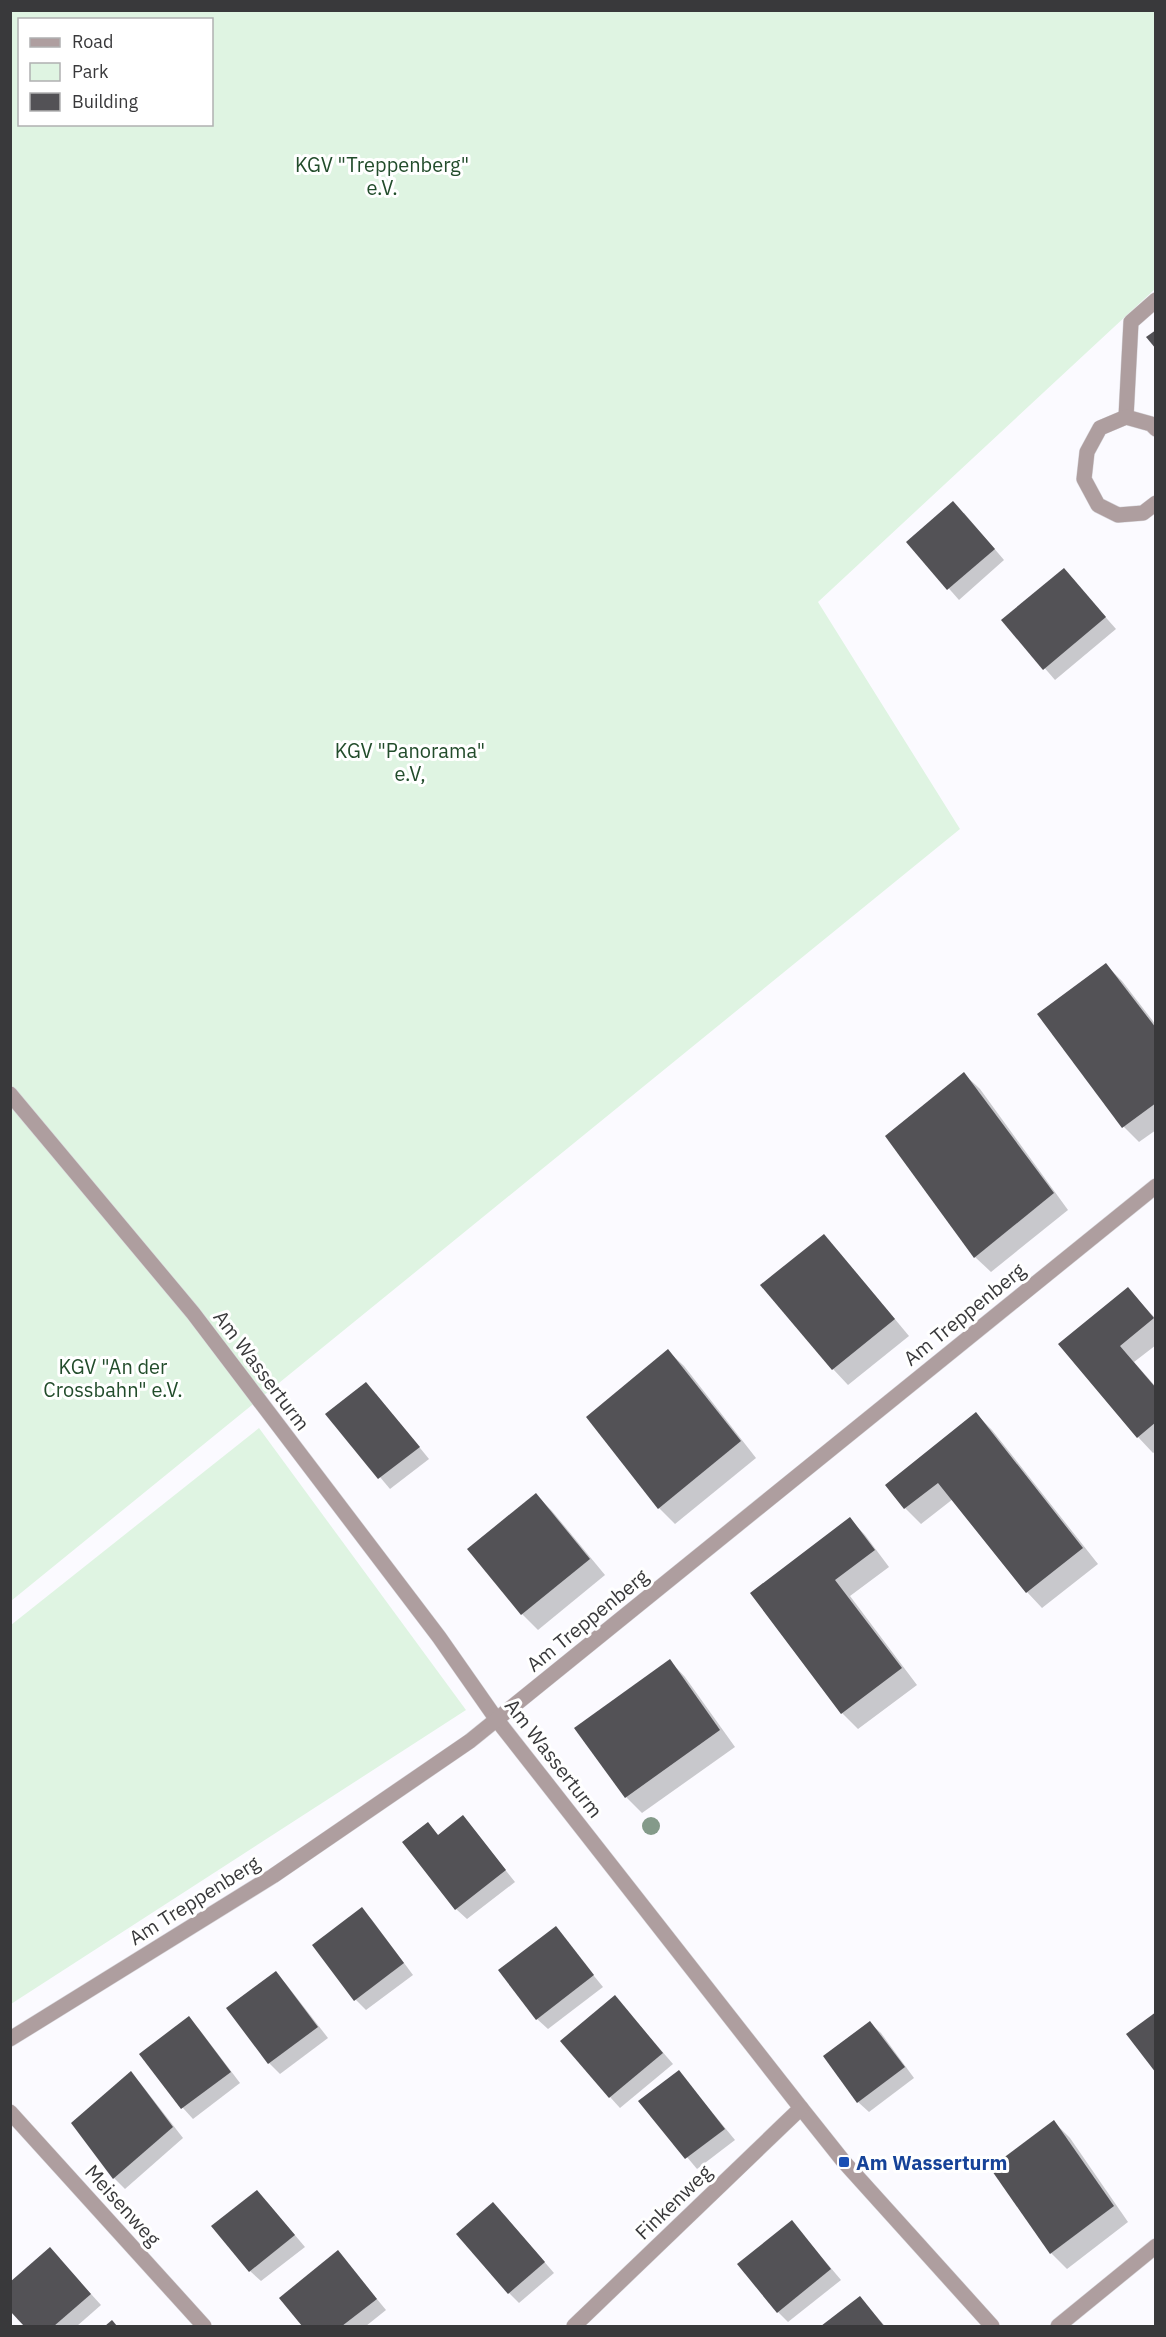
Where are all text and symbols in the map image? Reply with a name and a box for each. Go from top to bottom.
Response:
legend [18,18,213,126]
text: Road [72,30,113,53]
text: Park [72,60,109,83]
text: Building [72,90,139,113]
park label: KGV "Treppenberg" e.V. [295,151,469,201]
park label: KGV "Panorama" e.V, [335,737,485,787]
street label: Am Treppenberg [897,1256,1031,1371]
street label: Am Wasserturm [208,1304,316,1436]
park label: KGV "An der Crossbahn" e.V. [43,1353,183,1403]
street label: Am Treppenberg [520,1562,654,1677]
street label: Am Wasserturm [499,1693,609,1823]
street label: Am Treppenberg [124,1849,265,1951]
place label: Am Wasserturm [856,2149,1008,2176]
marker: Am Wasserturm [837,2155,851,2169]
street label: Meisenweg [79,2158,167,2252]
street label: Finkenweg [629,2158,718,2245]

